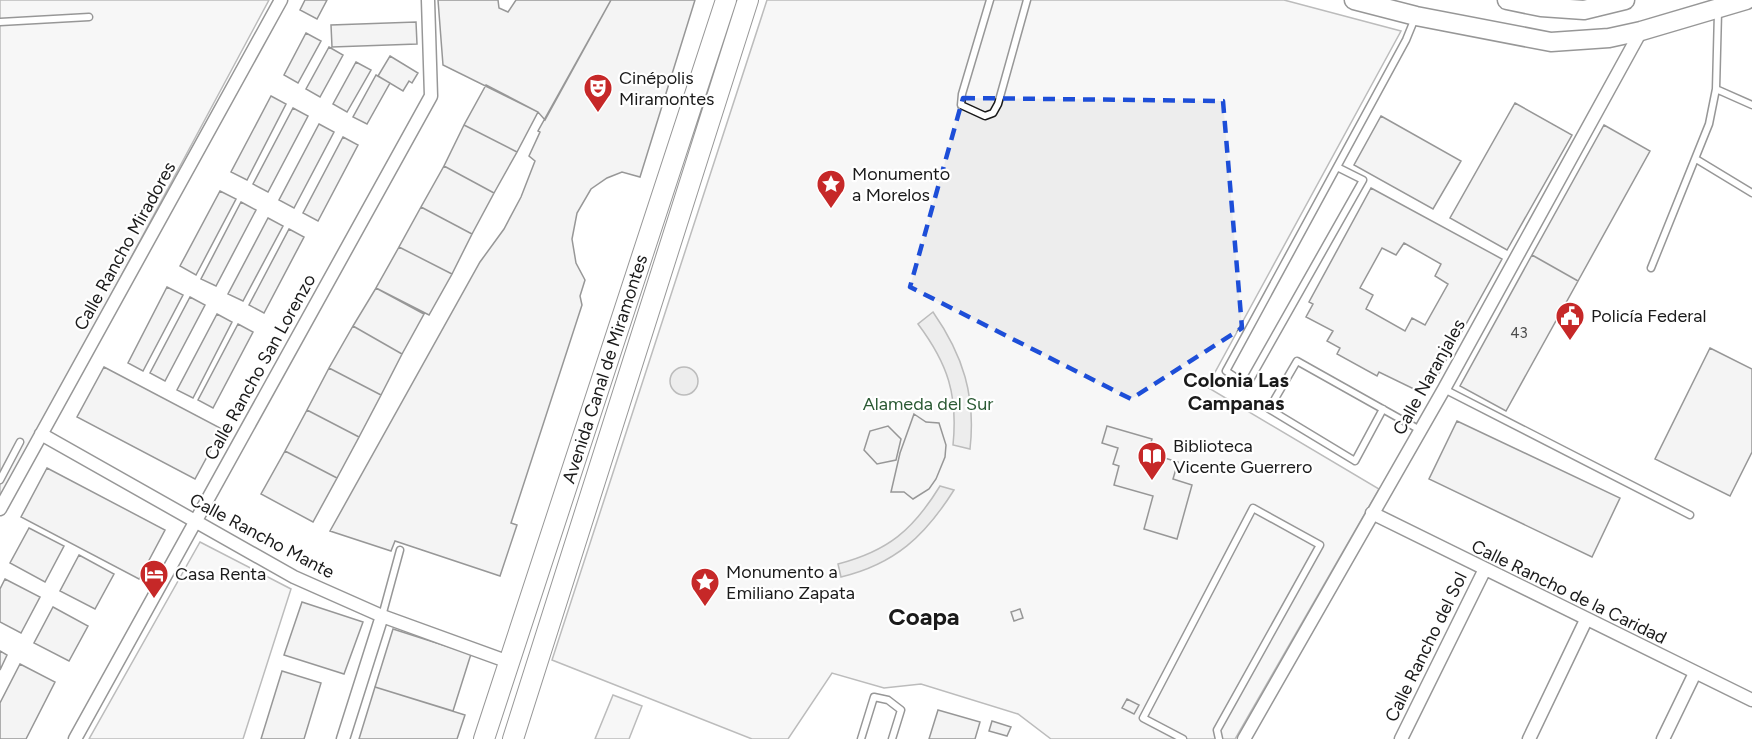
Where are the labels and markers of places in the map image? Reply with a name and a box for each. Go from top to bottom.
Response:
place label: Cinépolis Miramontes [619,67,714,110]
theatre icon: Cinépolis Miramontes [582,72,614,114]
place label: Monumento a Morelos [852,163,950,206]
place icon: Monumento a Morelos [815,168,847,210]
public building icon: Policía Federal [1554,300,1586,342]
place label: Policía Federal [1591,305,1706,327]
place label: Biblioteca Vicente Guerrero [1173,435,1312,478]
library icon: Biblioteca Vicente Guerrero [1136,440,1168,482]
hotel icon: Casa Renta [138,558,170,600]
place label: Monumento a Emiliano Zapata [726,561,855,604]
place label: Casa Renta [175,563,266,585]
place icon: Monumento a Emiliano Zapata [689,566,721,608]

